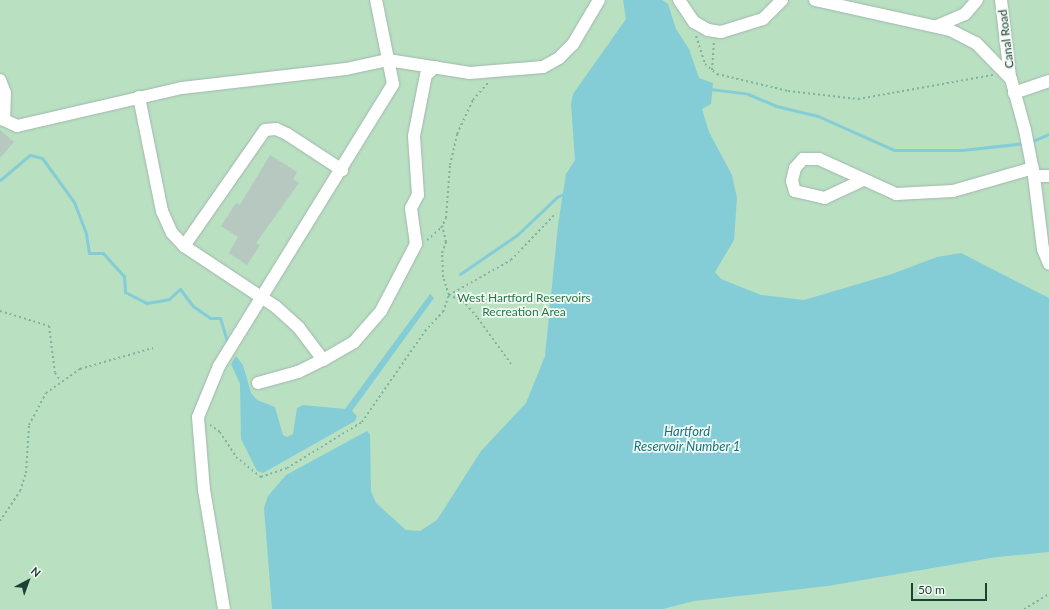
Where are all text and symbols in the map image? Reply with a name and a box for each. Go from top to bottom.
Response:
street label: Canal Road [995,9,1017,69]
park label: West Hartford Reservoirs Recreation Area [457,291,591,319]
water label: Hartford Reservoir Number 1 [634,424,740,455]
north arrow [8,561,48,601]
text: N [29,564,44,579]
scale bar [913,575,989,601]
text: 50 m [918,582,945,597]

